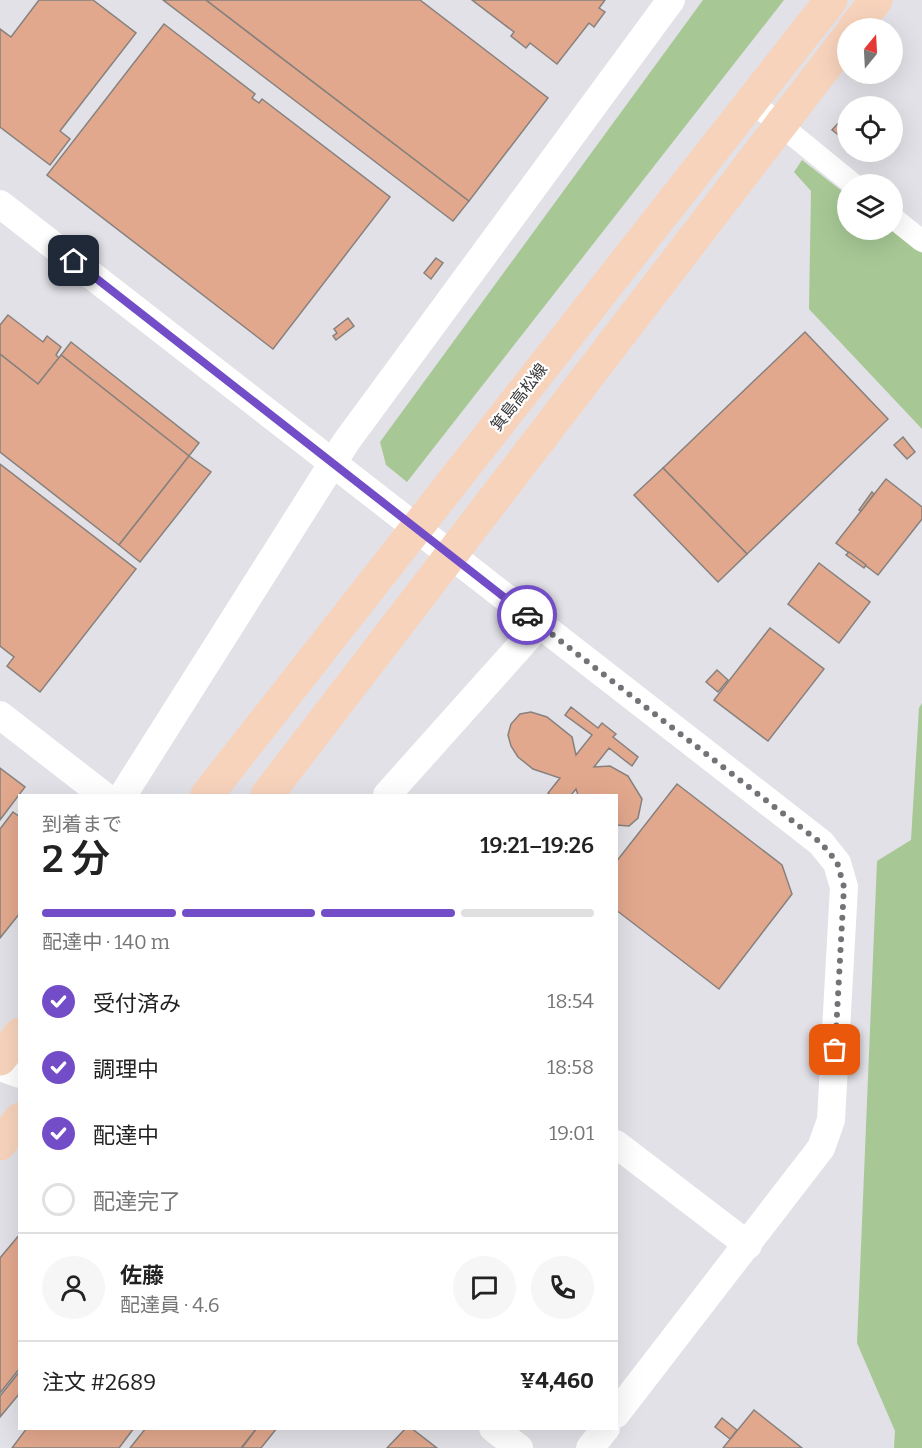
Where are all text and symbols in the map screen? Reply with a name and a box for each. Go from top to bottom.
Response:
north arrow [837,18,903,84]
map controls [837,18,903,240]
button: locate [837,96,903,162]
button: layers [837,174,903,240]
pin [48,235,99,286]
icon: home [57,244,90,277]
street label: 箕島高松線 [487,360,551,434]
courier [497,585,557,645]
icon: car [511,599,544,632]
text: 到着まで [42,812,122,836]
text: 19:21–19:26 [480,832,594,859]
text: 2 分 [42,836,110,882]
text: 配達中 · 140 m [42,930,170,954]
icon: check [42,985,75,1018]
text: 18:54 [547,989,594,1013]
text: 受付済み [93,990,181,1017]
pin [809,1024,860,1075]
icon: bag [818,1033,851,1066]
icon: check [42,1051,75,1084]
text: 18:58 [547,1055,594,1079]
text: 調理中 [93,1056,159,1083]
icon: check [42,1117,75,1150]
text: 19:01 [549,1121,594,1145]
text: 配達中 [93,1122,159,1149]
text: 配達完了 [93,1188,181,1215]
button: person [42,1256,105,1319]
button: chat [453,1256,516,1319]
button: phone [531,1256,594,1319]
text: 佐藤 [120,1262,164,1289]
text: 配達員 · 4.6 [120,1293,219,1317]
text: ¥4,460 [520,1367,594,1394]
text: 注文 #2689 [42,1369,156,1396]

